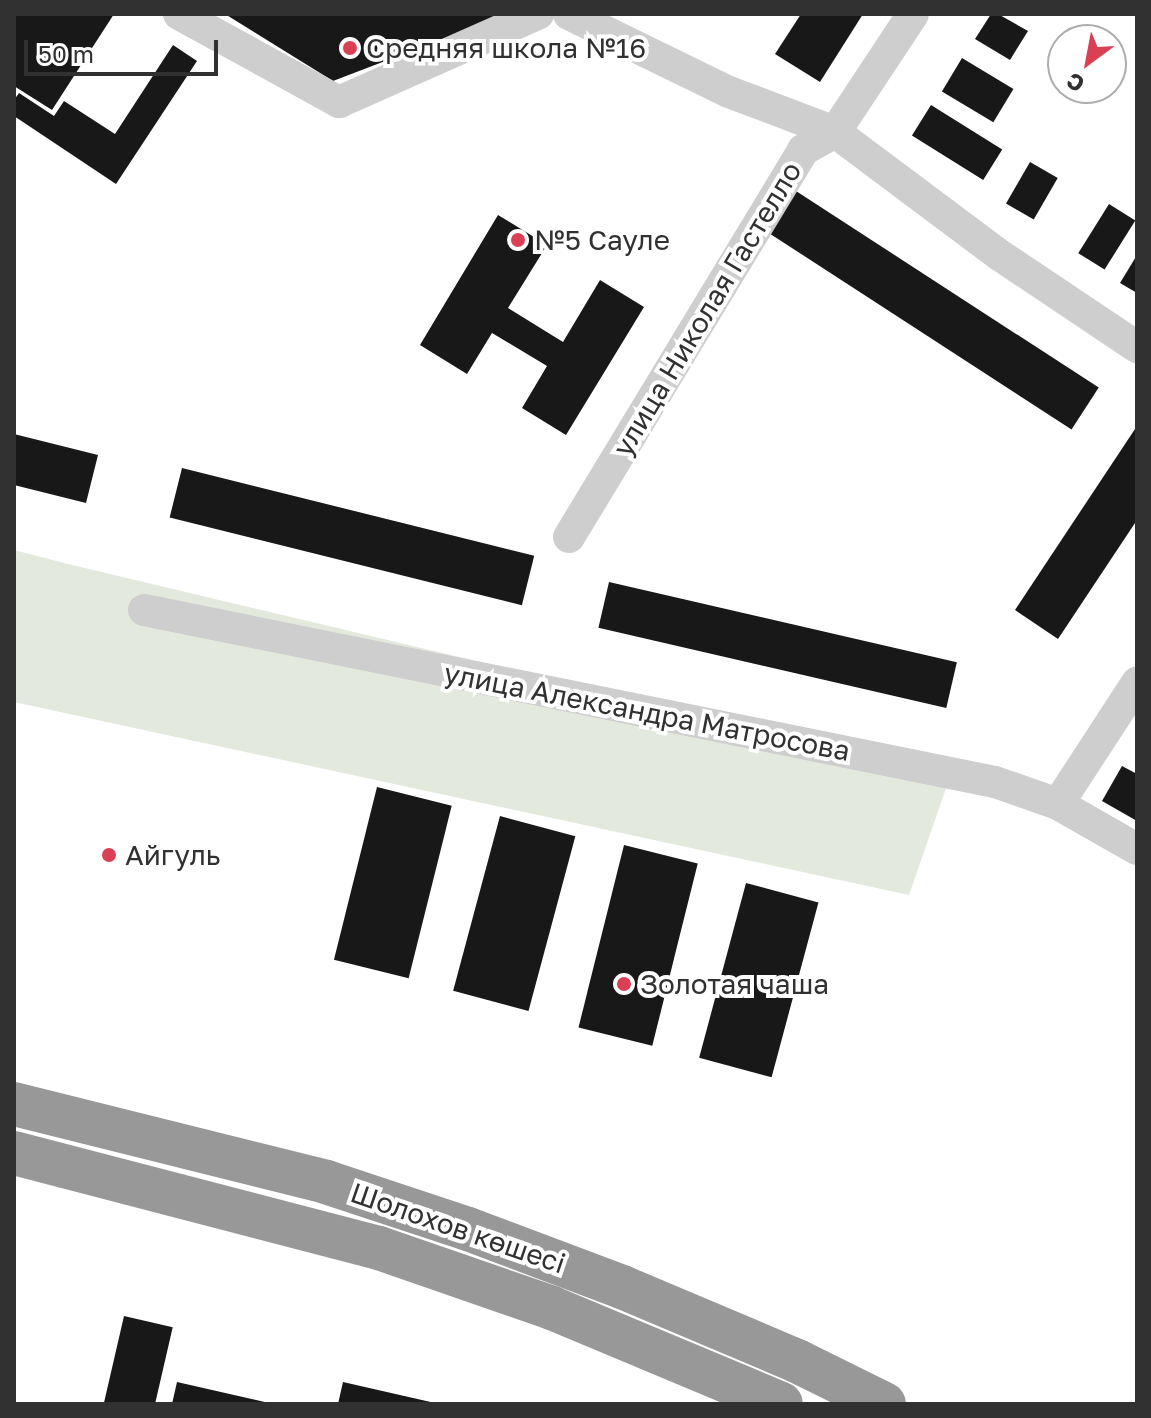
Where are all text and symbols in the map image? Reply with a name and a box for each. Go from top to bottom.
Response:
scale bar [28,24,222,74]
north arrow [1047,24,1127,104]
place label: Средняя школа №16 [366,31,646,65]
text: 50 m [38,39,94,68]
marker: Средняя школа №16 [341,39,359,57]
text: С [1061,67,1089,99]
street label: улица Николая Гастелло [606,156,808,462]
place label: №5 Сауле [534,223,670,257]
marker: №5 Сауле [509,231,527,249]
street label: улица Александра Матросова [441,656,853,768]
place label: Айгуль [125,838,220,872]
marker: Айгуль [100,846,118,864]
place label: Золотая чаша [640,967,829,1001]
marker: Золотая чаша [615,975,633,993]
street label: Шолохов көшесі [346,1176,570,1280]

